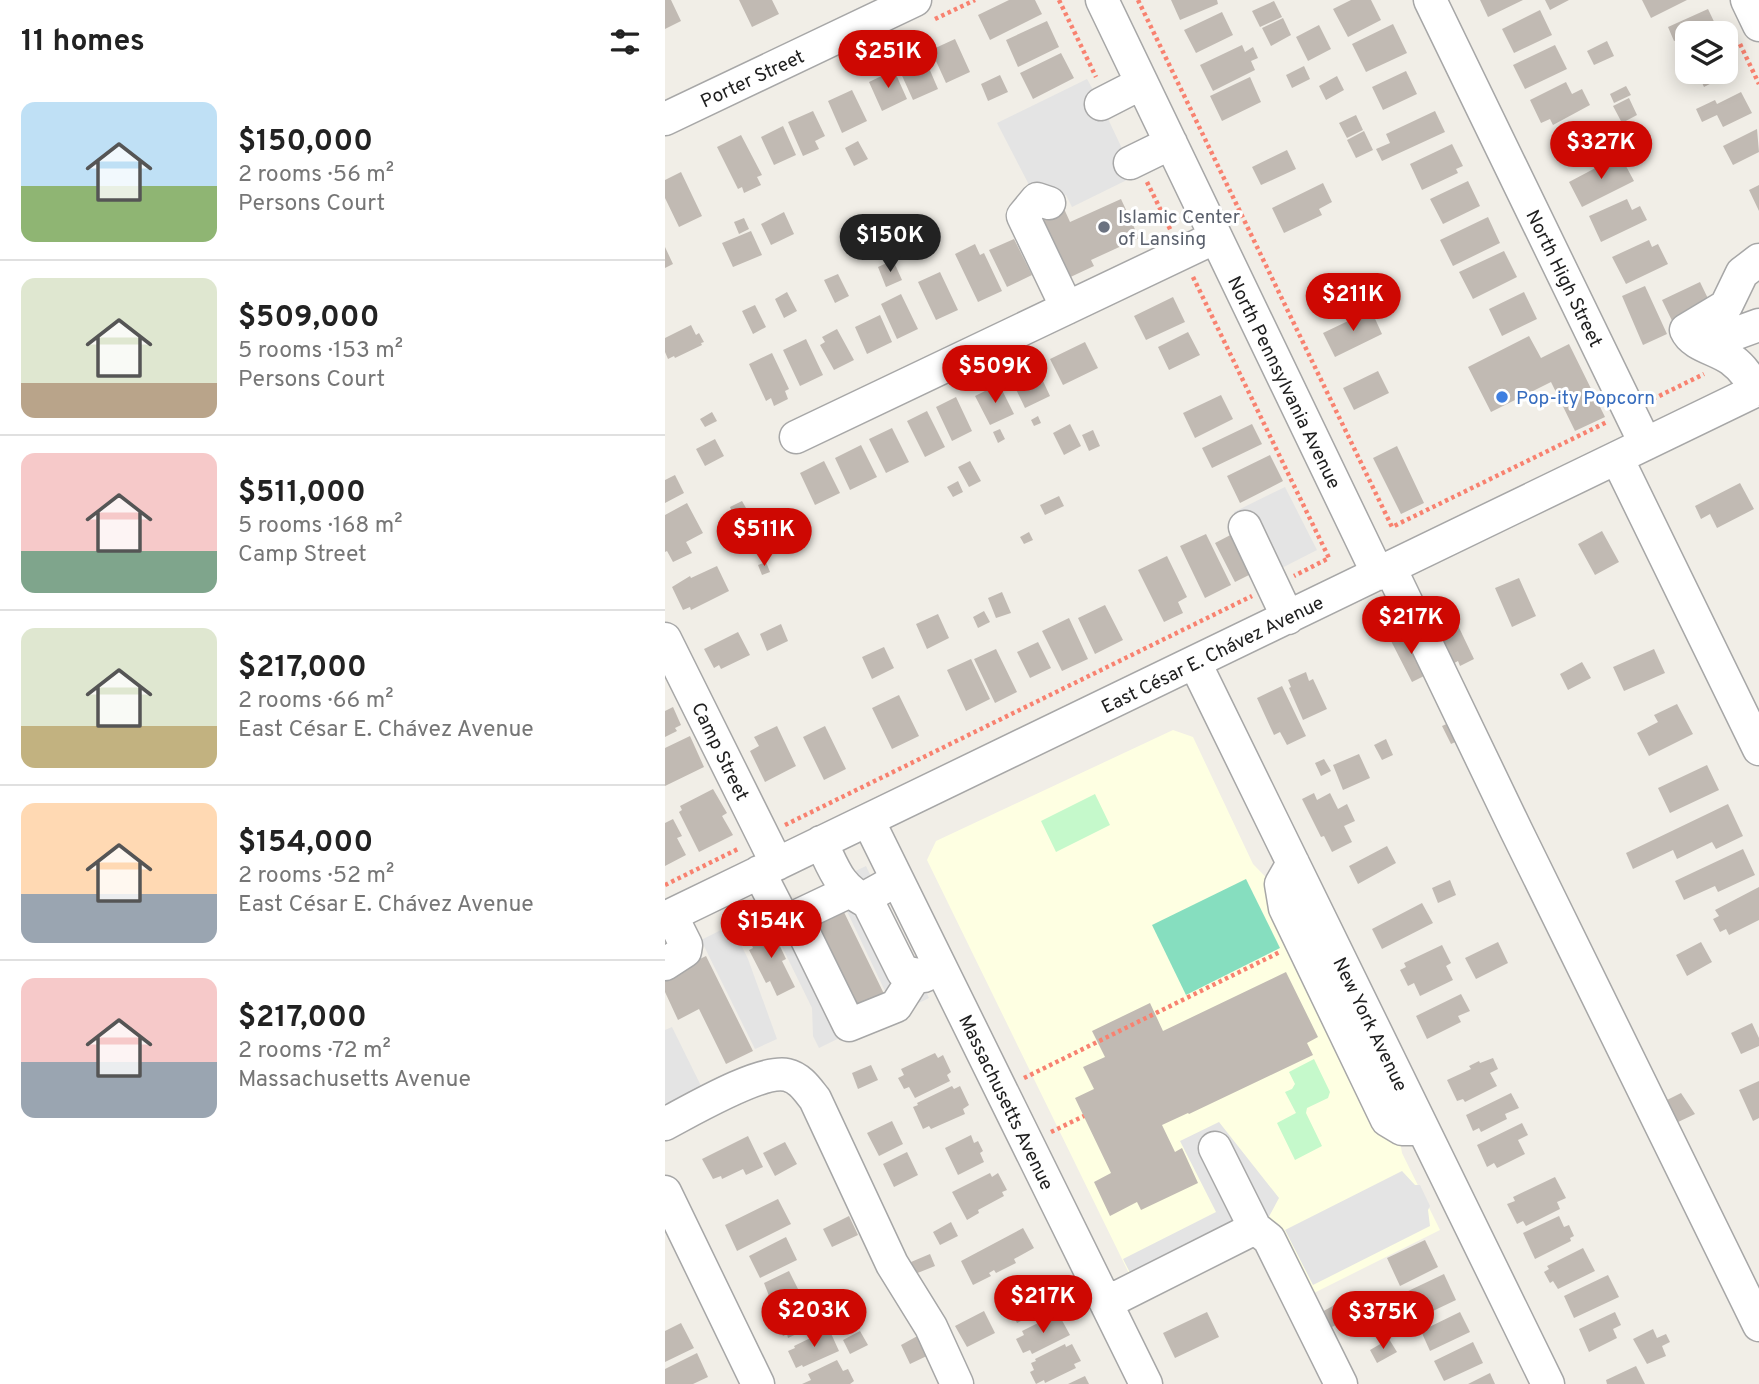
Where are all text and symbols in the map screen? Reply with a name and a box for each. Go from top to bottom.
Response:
map controls [1675,21,1738,84]
button: layers [1675,21,1738,84]
icon: filters [606,23,644,61]
text: 11 homes [21,24,145,61]
pin: $251K [839,31,937,90]
text: $251K [854,38,922,67]
street label: Porter Street [697,45,809,114]
pin: $327K [1552,122,1650,181]
text: $150,000 [238,124,373,161]
text: $327K [1566,129,1636,158]
icon: home [77,130,161,214]
text: 2 rooms · 56 m² [238,161,394,190]
text: Persons Court [238,190,385,219]
place label: Islamic Center of Lansing [1118,206,1241,252]
street label: North High Street [1520,206,1607,352]
pin: $150K [841,215,939,274]
marker: Islamic Center of Lansing [1096,219,1112,235]
text: $150K [856,222,924,251]
street label: North Pennsylvania Avenue [1221,273,1345,493]
pin: $211K [1304,274,1402,333]
text: $211K [1322,281,1384,310]
text: $509,000 [238,300,379,337]
icon: home [77,306,161,390]
text: 5 rooms · 153 m² [238,337,403,366]
pin: $509K [946,346,1044,405]
text: $509K [958,353,1032,382]
text: Persons Court [238,366,385,395]
place label: Pop-ity Popcorn [1516,387,1655,411]
marker: Pop-ity Popcorn [1494,389,1510,405]
text: $511,000 [238,475,366,512]
icon: home [77,481,161,565]
pin: $511K [715,508,813,568]
text: 5 rooms · 168 m² [238,512,403,541]
text: $511K [733,516,795,545]
text: Camp Street [238,541,367,570]
street label: East César E. Chávez Avenue [1098,591,1328,720]
pin: $217K [1362,596,1460,656]
text: $217K [1378,604,1444,633]
text: $217,000 [238,650,367,687]
icon: home [77,656,161,740]
text: 2 rooms · 66 m² [238,687,394,716]
street label: Camp Street [685,699,753,805]
text: East César E. Chávez Avenue [238,716,534,745]
text: $154,000 [238,825,373,862]
icon: home [77,831,161,915]
text: 2 rooms · 52 m² [238,862,394,891]
text: East César E. Chávez Avenue [238,891,534,920]
pin: $154K [722,900,820,960]
text: $154K [737,908,805,937]
street label: New York Avenue [1326,954,1412,1096]
text: $217,000 [238,1000,367,1037]
icon: home [77,1006,161,1090]
street label: Massachusetts Avenue [952,1011,1058,1195]
text: 2 rooms · 72 m² [238,1037,391,1066]
text: Massachusetts Avenue [238,1066,471,1095]
pin: $217K [994,1276,1092,1335]
text: $217K [1010,1283,1076,1312]
pin: $203K [765,1290,863,1349]
pin: $375K [1334,1292,1432,1351]
text: $203K [777,1297,851,1326]
text: $375K [1348,1299,1418,1328]

